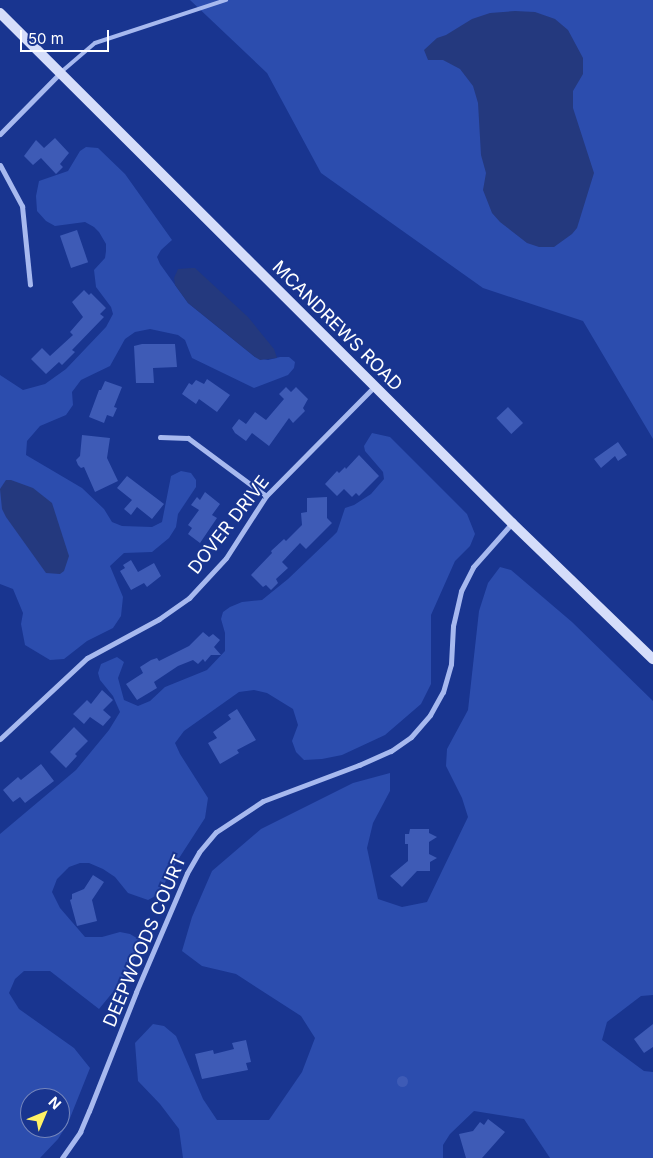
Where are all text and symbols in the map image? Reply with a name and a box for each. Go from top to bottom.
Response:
scale bar [22,20,111,52]
text: 50 m [28,29,64,48]
street label: MCANDREWS ROAD [268,257,406,395]
street label: DOVER DRIVE [184,472,274,578]
street label: DEEPWOODS COURT [99,852,191,1030]
north arrow [20,1088,70,1138]
text: N [45,1093,65,1113]

